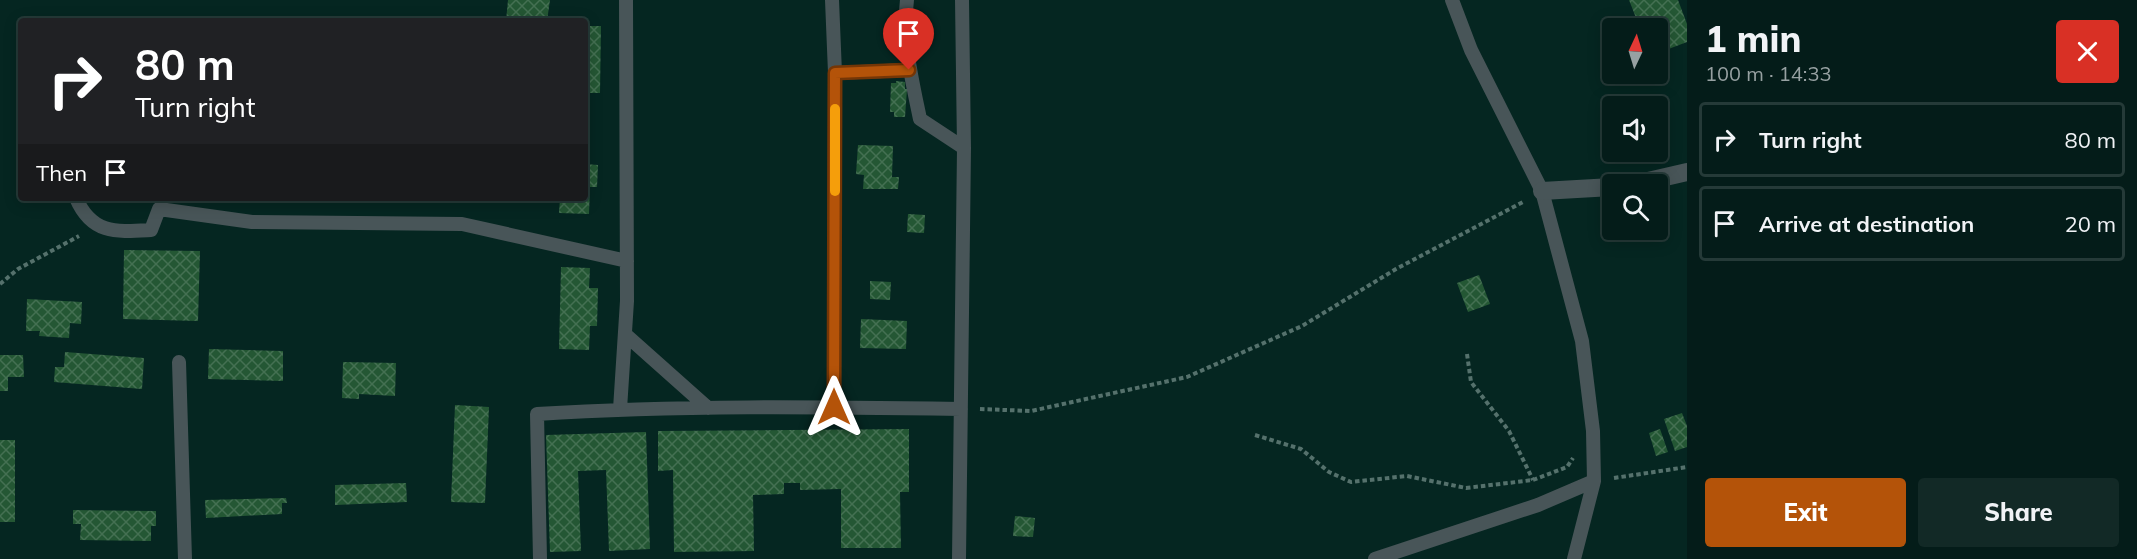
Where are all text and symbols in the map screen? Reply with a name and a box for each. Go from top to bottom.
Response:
pin [883,8,934,70]
text: 1 min [1705,16,1801,61]
icon: arrive [892,17,925,50]
north arrow [1602,18,1668,84]
map controls [1602,18,1668,240]
button: close [2056,20,2119,83]
text: 80 m [135,38,235,91]
icon: right [36,42,114,120]
text: 100 m · 14:33 [1705,61,1831,86]
text: Turn right [135,90,255,124]
button: sound [1602,96,1668,162]
icon: right [1708,123,1741,156]
text: Turn right [1759,126,1862,154]
text: 80 m [2065,126,2116,154]
icon: arrive [99,156,132,189]
text: Then [36,159,87,187]
button: search [1602,174,1668,240]
icon: arrive [1708,207,1741,240]
text: Arrive at destination [1759,210,1974,238]
text: 20 m [2065,210,2116,238]
position arrow [802,375,866,439]
button: Exit [1705,478,1906,547]
button: Share [1918,478,2119,547]

